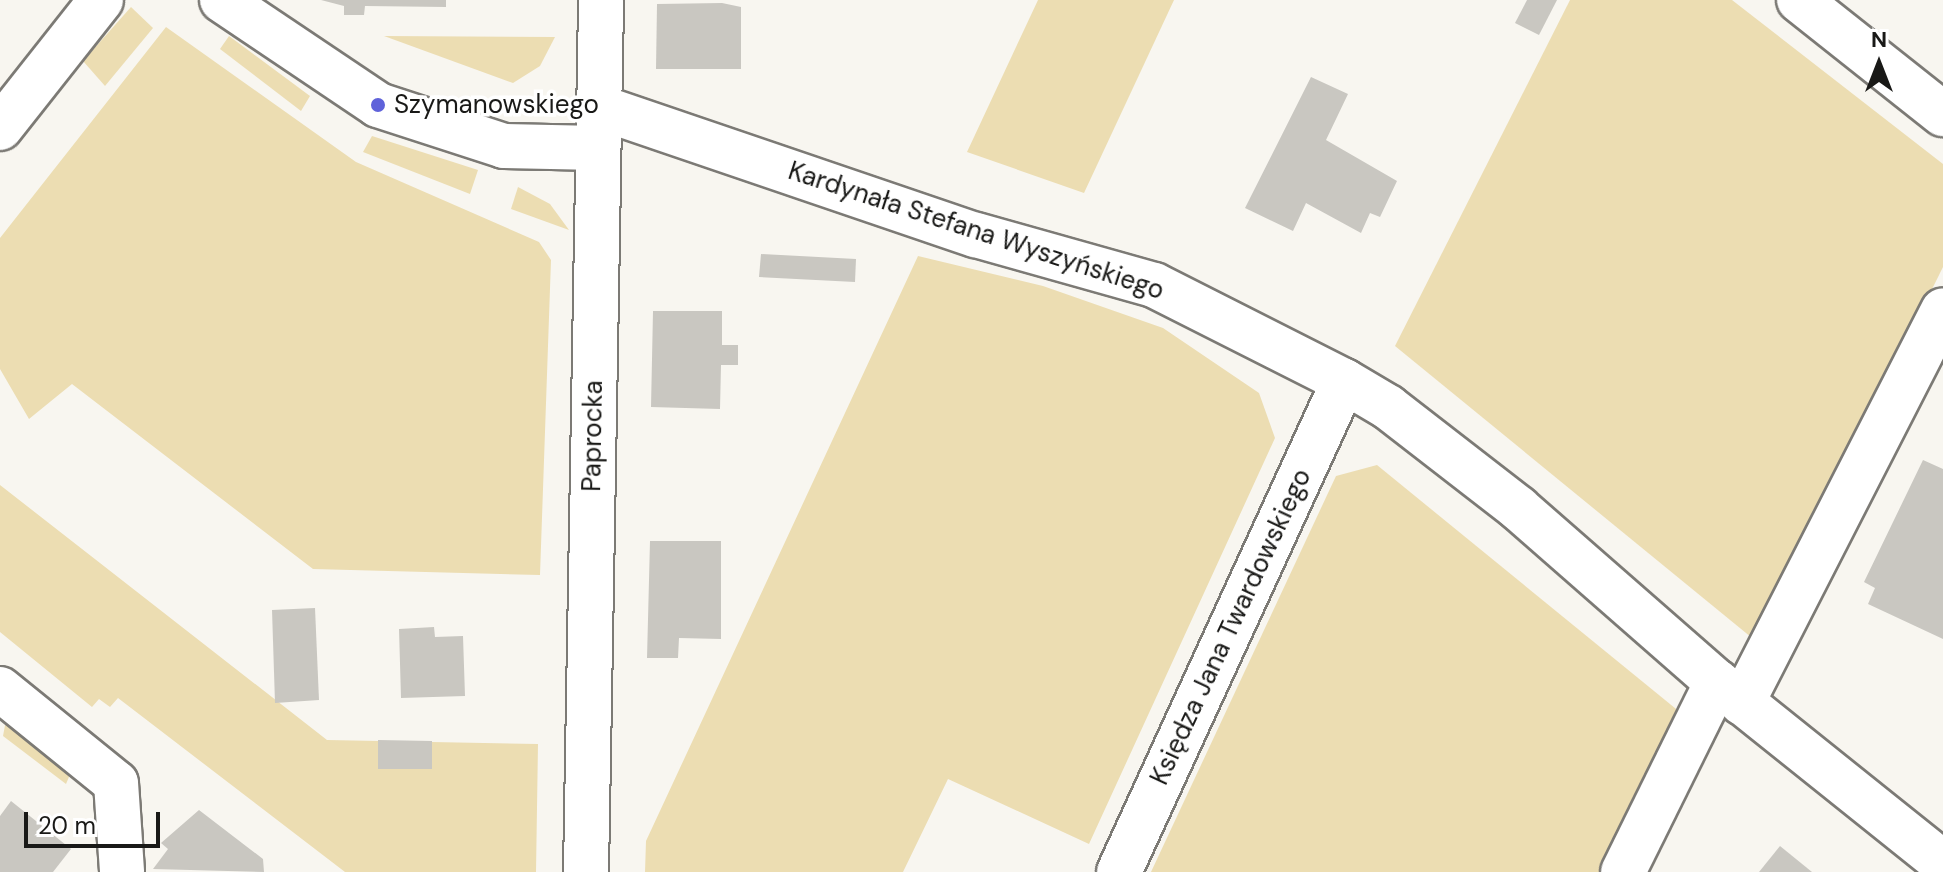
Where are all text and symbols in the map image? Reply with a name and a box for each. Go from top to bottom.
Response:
north arrow [1839,24,1919,104]
text: N [1871,25,1887,54]
place label: Szymanowskiego [394,89,599,121]
marker: Szymanowskiego [369,96,387,114]
street label: Kardynała Stefana Wyszyńskiego [784,155,1168,307]
street label: Paprocka [576,380,610,492]
street label: Księdza Jana Twardowskiego [1144,464,1318,790]
scale bar [28,796,164,846]
text: 20 m [38,810,96,841]

